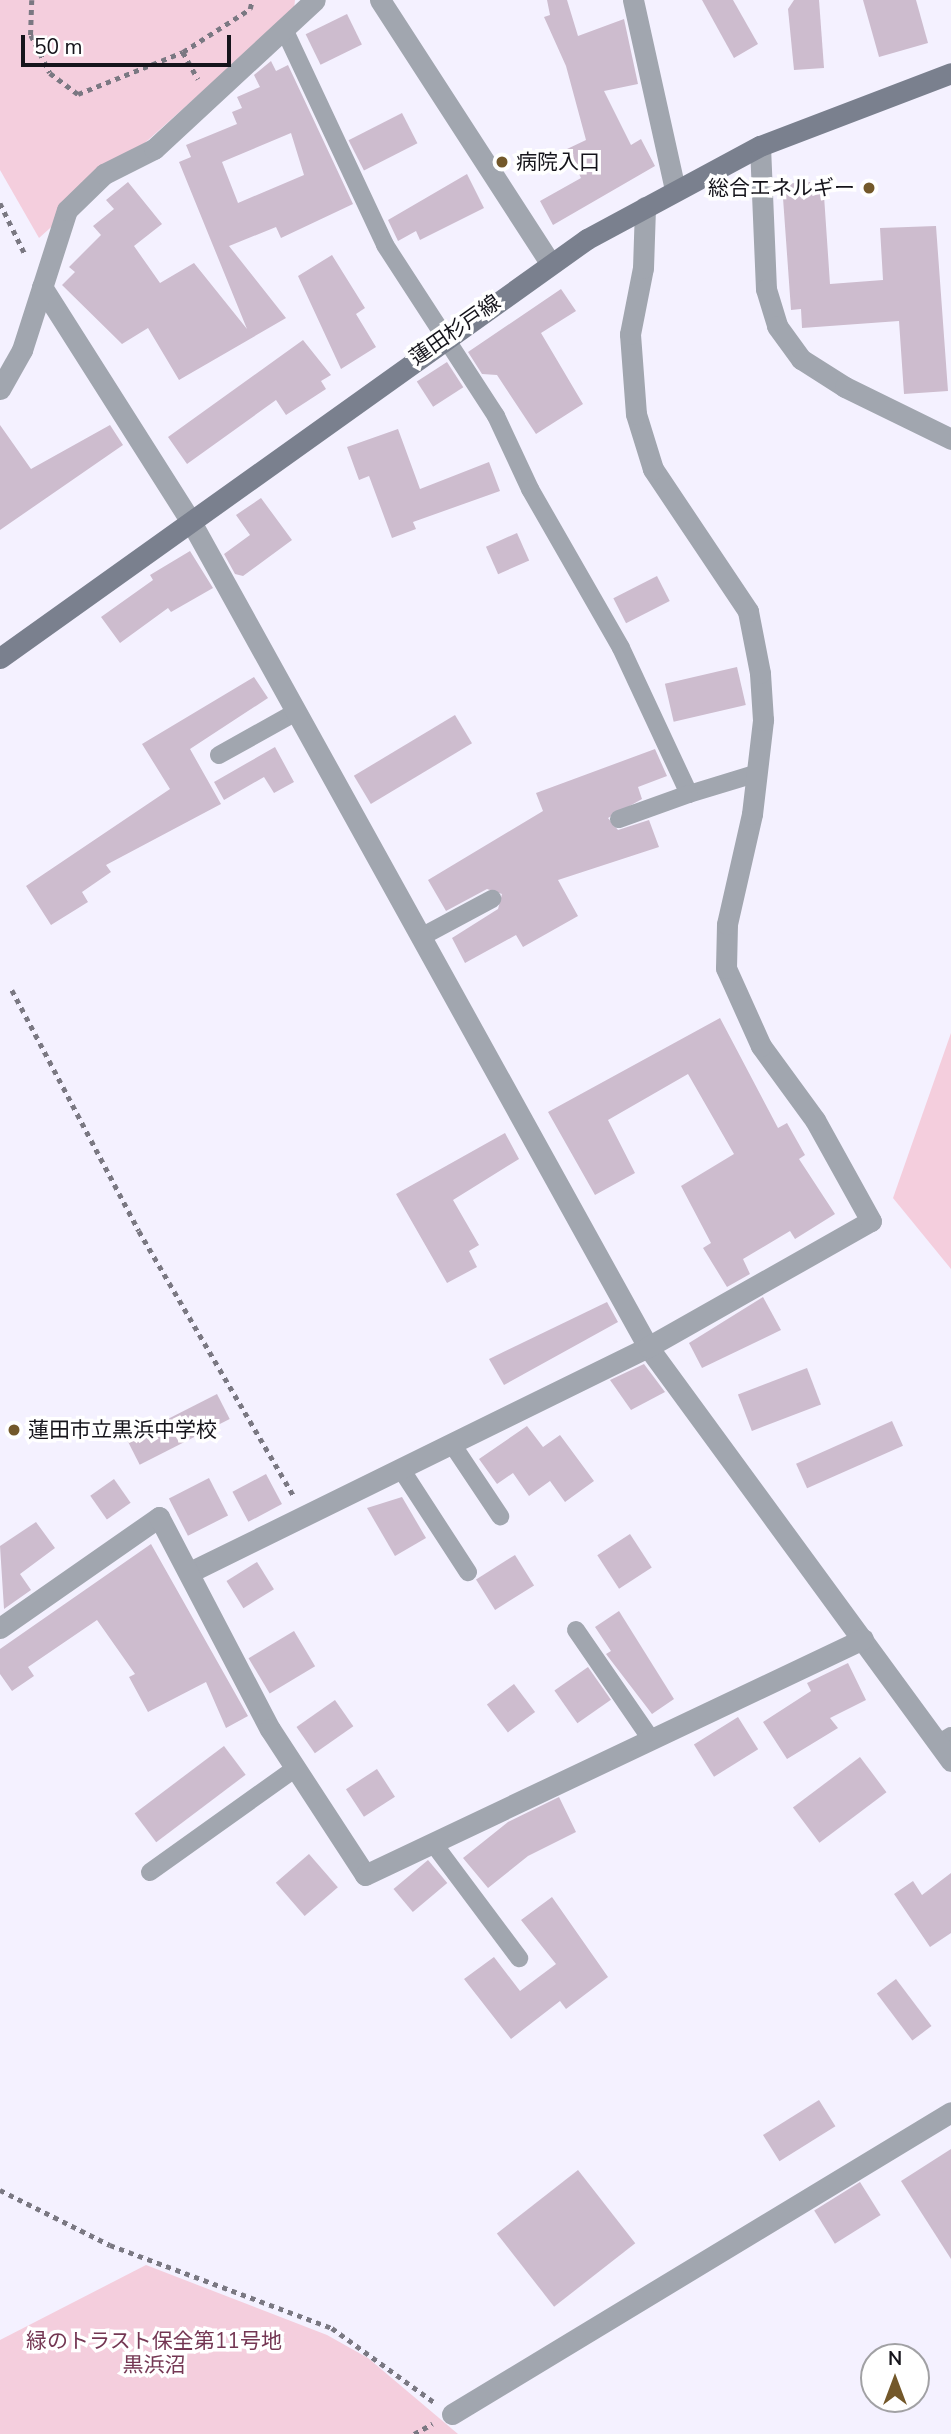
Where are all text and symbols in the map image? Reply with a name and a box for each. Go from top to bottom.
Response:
scale bar [24,21,234,65]
text: 50 m [34,33,83,61]
place label: 病院入口 [516,149,600,175]
marker: 病院入口 [494,154,510,170]
place label: 総合エネルギー [708,175,855,201]
marker: 総合エネルギー [861,180,877,196]
street label: 蓮田杉戸線 [405,290,505,370]
place label: 蓮田市立黒浜中学校 [28,1417,217,1443]
marker: 蓮田市立黒浜中学校 [6,1422,22,1438]
park label: 緑のトラスト保全第11号地 黒浜沼 [26,2328,282,2378]
north arrow [860,2343,930,2413]
text: N [888,2346,902,2372]

